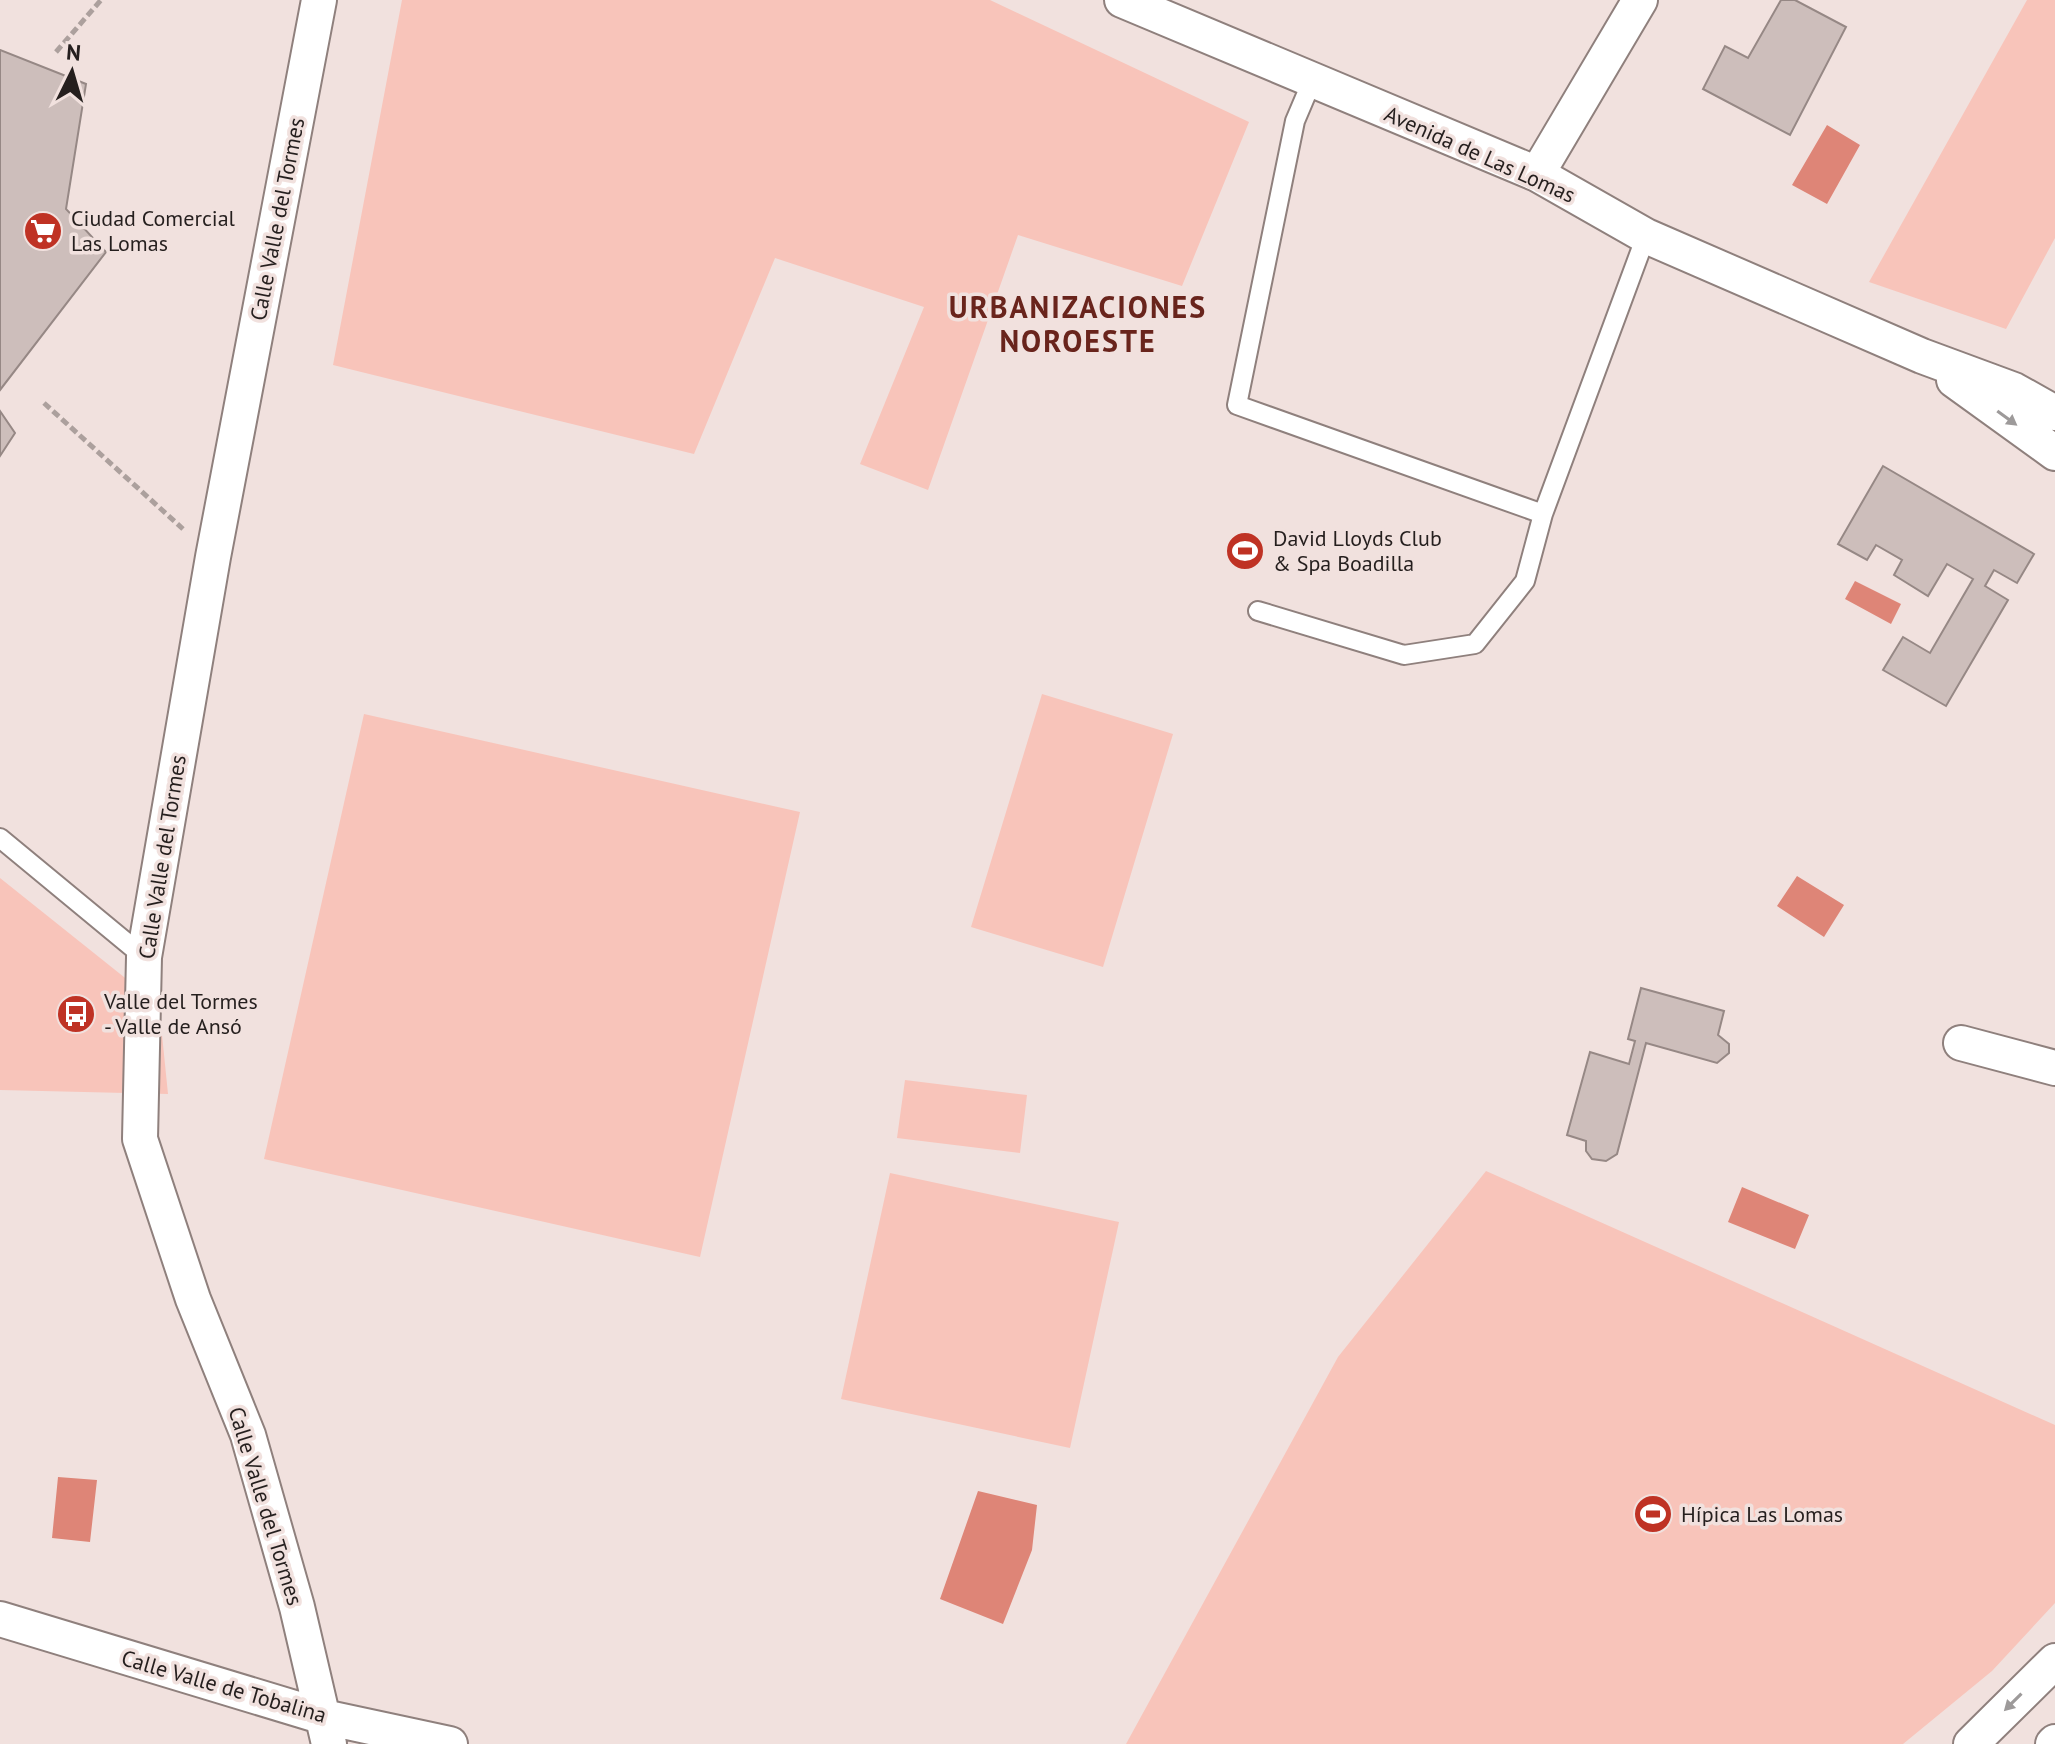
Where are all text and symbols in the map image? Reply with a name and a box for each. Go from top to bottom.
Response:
north arrow [32,32,112,112]
text: N [65,37,82,67]
street label: Avenida de Las Lomas [1380,99,1580,209]
street label: Calle Valle del Tormes [244,115,310,323]
place label: Ciudad Comercial Las Lomas [71,204,236,257]
supermarket icon: Ciudad Comercial Las Lomas [22,210,64,252]
district label: URBANIZACIONES NOROESTE [949,287,1207,360]
one-way arrow [1997,410,2018,426]
place label: David Lloyds Club & Spa Boadilla [1273,524,1442,577]
sports icon: David Lloyds Club & Spa Boadilla [1224,530,1266,572]
street label: Calle Valle del Tormes [132,753,192,961]
place label: Valle del Tormes - Valle de Ansó [103,987,258,1040]
bus stop icon: Valle del Tormes - Valle de Ansó [55,993,97,1035]
street label: Calle Valle del Tormes [222,1403,310,1609]
sports icon: Hípica Las Lomas [1632,1493,1674,1535]
place label: Hípica Las Lomas [1681,1500,1843,1528]
street label: Calle Valle de Tobalina [118,1643,330,1729]
one-way arrow [2004,1693,2023,1711]

